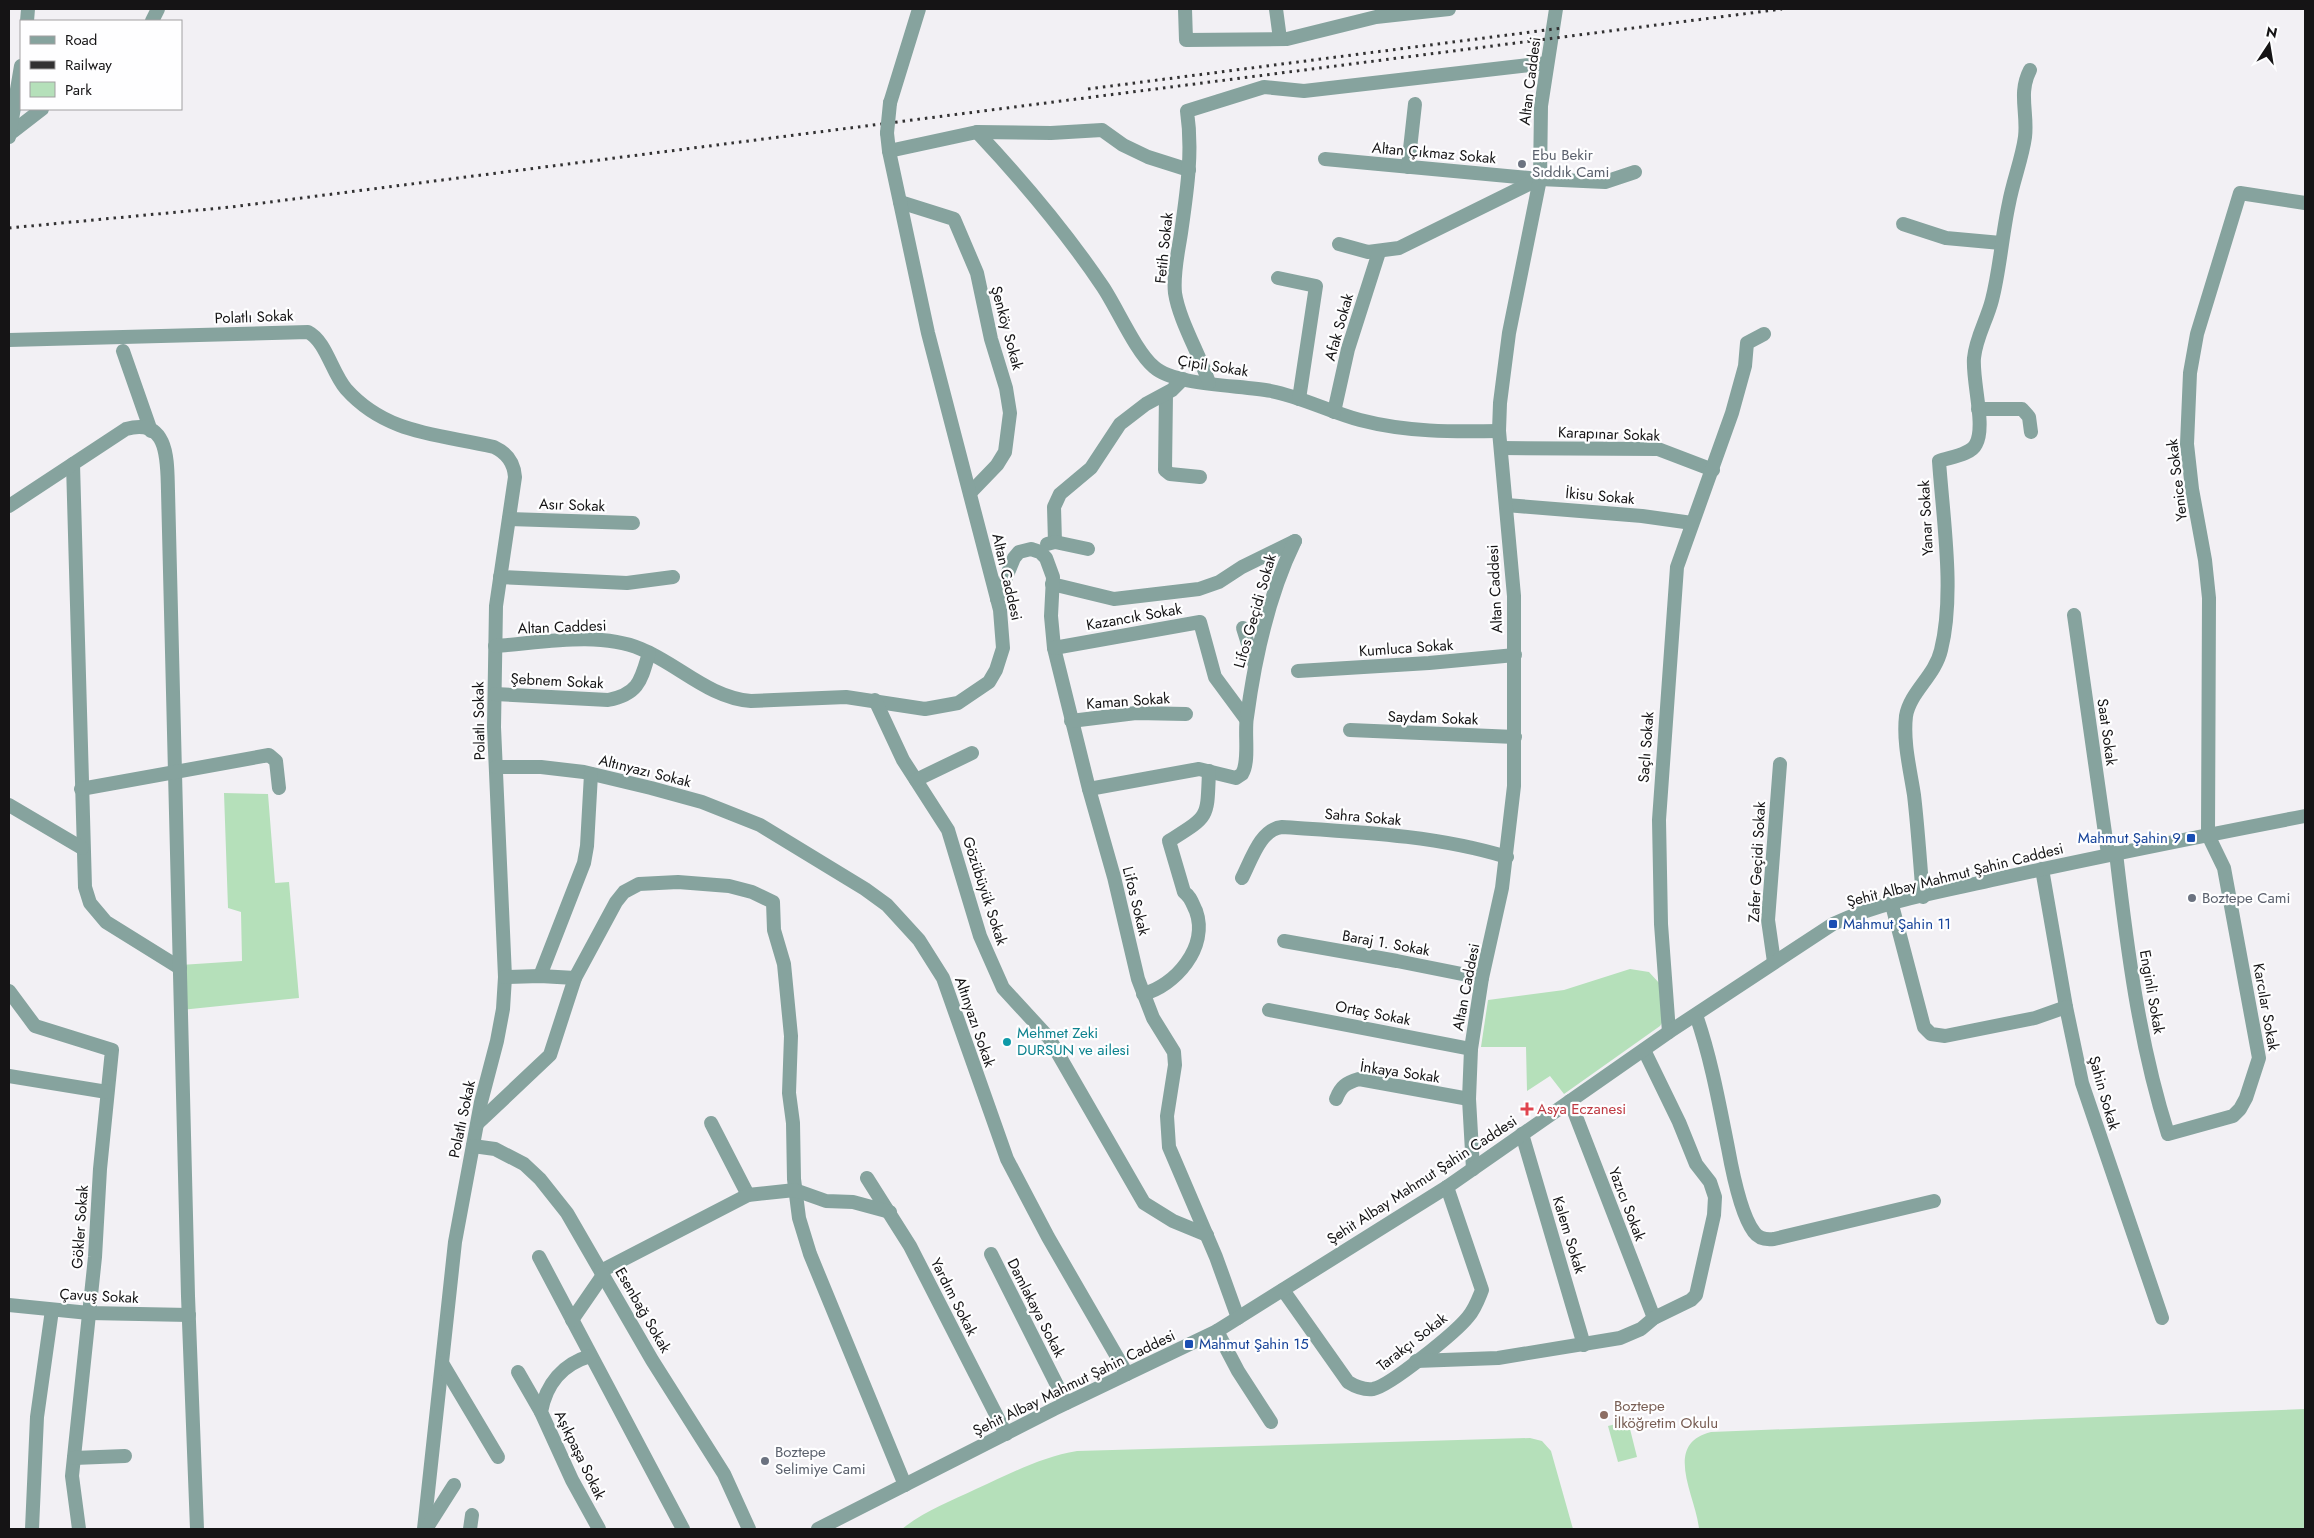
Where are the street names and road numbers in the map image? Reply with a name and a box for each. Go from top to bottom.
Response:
street label: Altan Caddesi [1514,36,1546,126]
street label: Altan Çıkmaz Sokak [1371,137,1497,169]
street label: Fetih Sokak [1149,211,1179,285]
street label: Şenköy Sokak [985,284,1029,373]
street label: Afak Sokak [1319,290,1359,363]
street label: Polatlı Sokak [214,305,294,329]
street label: Çipil Sokak [1176,350,1250,383]
street label: Karapınar Sokak [1558,421,1661,447]
street label: Yenice Sokak [2161,437,2193,522]
street label: Yanar Sokak [1913,479,1939,556]
street label: İkisu Sokak [1564,482,1636,510]
street label: Asır Sokak [538,493,606,517]
street label: Altan Caddesi [986,531,1028,623]
street label: Altan Caddesi [1482,544,1508,634]
street label: Lifos Geçidi Sokak [1228,551,1282,671]
street label: Kazancık Sokak [1084,598,1184,636]
street label: Altan Caddesi [517,614,607,640]
street label: Kumluca Sokak [1358,634,1454,662]
street label: Şebnem Sokak [510,668,604,694]
street label: Polatlı Sokak [467,681,491,761]
street label: Kaman Sokak [1085,687,1171,715]
street label: Saat Sokak [2091,697,2123,767]
street label: Saydam Sokak [1387,705,1479,731]
street label: Saçlı Sokak [1633,710,1659,783]
street label: Altınyazı Sokak [596,749,694,793]
street label: Zafer Geçidi Sokak [1743,800,1771,923]
street label: Sahra Sokak [1324,803,1403,831]
street label: Gözübüyük Sokak [957,834,1013,949]
street label: Şehit Albay Mahmut Şahin Caddesi [1844,837,2066,913]
street label: Lifos Sokak [1117,864,1155,938]
street label: Baraj 1. Sokak [1340,924,1432,962]
street label: Altan Caddesi [1447,941,1485,1033]
street label: Enginli Sokak [2134,948,2170,1036]
street label: Karcılar Sokak [2247,961,2285,1053]
street label: Altınyazı Sokak [949,974,1001,1071]
street label: Ortaç Sokak [1333,995,1413,1031]
street label: Şahin Sokak [2083,1053,2125,1133]
street label: İnkaya Sokak [1359,1056,1442,1089]
street label: Polatlı Sokak [443,1078,481,1160]
street label: Şehit Albay Mahmut Şahin Caddesi [1323,1110,1521,1250]
street label: Yazıcı Sokak [1603,1164,1651,1244]
street label: Gökler Sokak [66,1184,94,1270]
street label: Kalem Sokak [1547,1194,1591,1277]
street label: Yardım Sokak [925,1254,983,1340]
street label: Damlakaya Sokak [1002,1255,1071,1362]
street label: Esenbağ Sokak [610,1263,677,1357]
street label: Çavuş Sokak [59,1283,140,1309]
street label: Tarakçı Sokak [1372,1307,1452,1376]
street label: Şehit Albay Mahmut Şahin Caddesi [969,1324,1179,1442]
street label: Aşıkpaşa Sokak [549,1407,611,1504]

